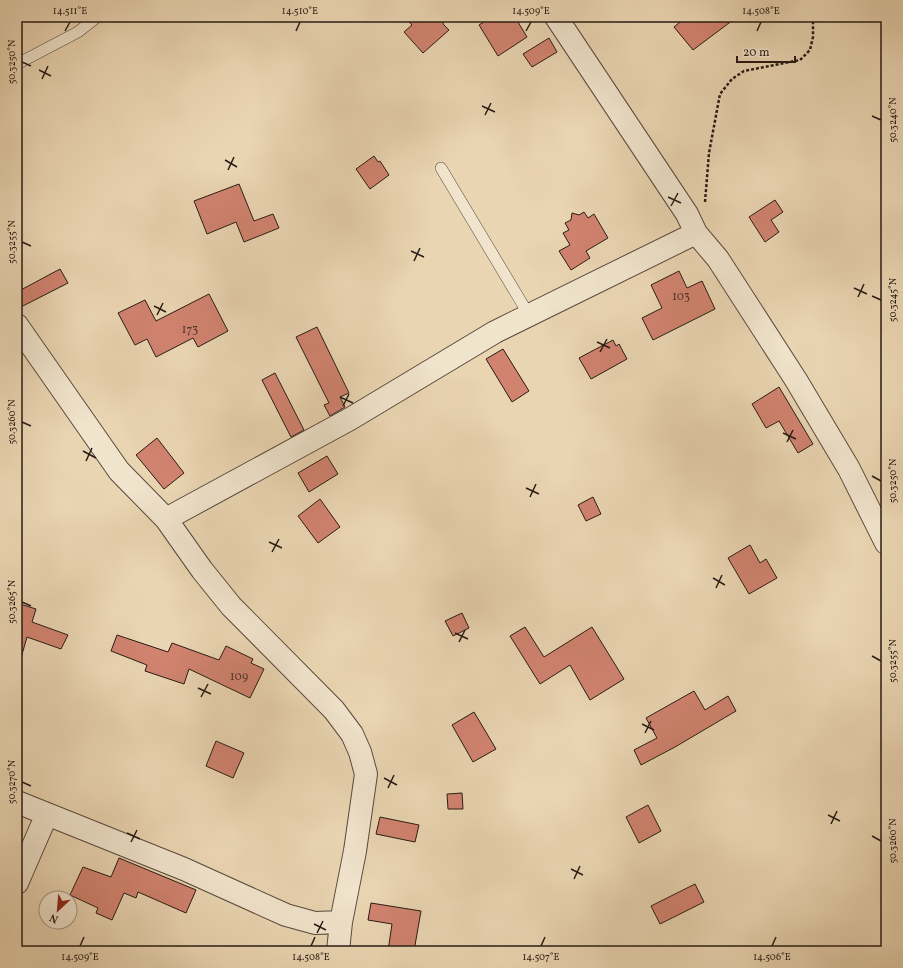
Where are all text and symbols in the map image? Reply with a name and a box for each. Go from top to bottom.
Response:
text: 14.511°E [53,4,87,18]
text: 14.510°E [282,4,318,18]
text: 14.509°E [512,4,550,18]
text: 14.508°E [742,4,780,18]
scale bar [737,38,795,64]
text: 50.3250°N [5,39,19,84]
text: 20 m [743,45,770,61]
text: 50.3240°N [886,97,900,143]
text: 50.3255°N [5,219,19,264]
text: 50.3245°N [886,277,900,322]
house number: 103 [672,289,690,305]
house number: 173 [182,322,198,338]
text: 50.3260°N [5,399,19,445]
text: 50.3250°N [886,458,900,503]
text: 50.3265°N [5,579,19,624]
text: 50.3255°N [886,638,900,683]
house number: 109 [230,669,248,685]
text: 50.3270°N [5,759,19,804]
text: 50.3260°N [886,818,900,864]
north arrow [38,890,78,930]
text: N [47,909,61,926]
text: 14.509°E [61,950,99,964]
text: 14.508°E [292,950,330,964]
text: 14.507°E [522,950,560,964]
text: 14.506°E [753,950,791,964]

